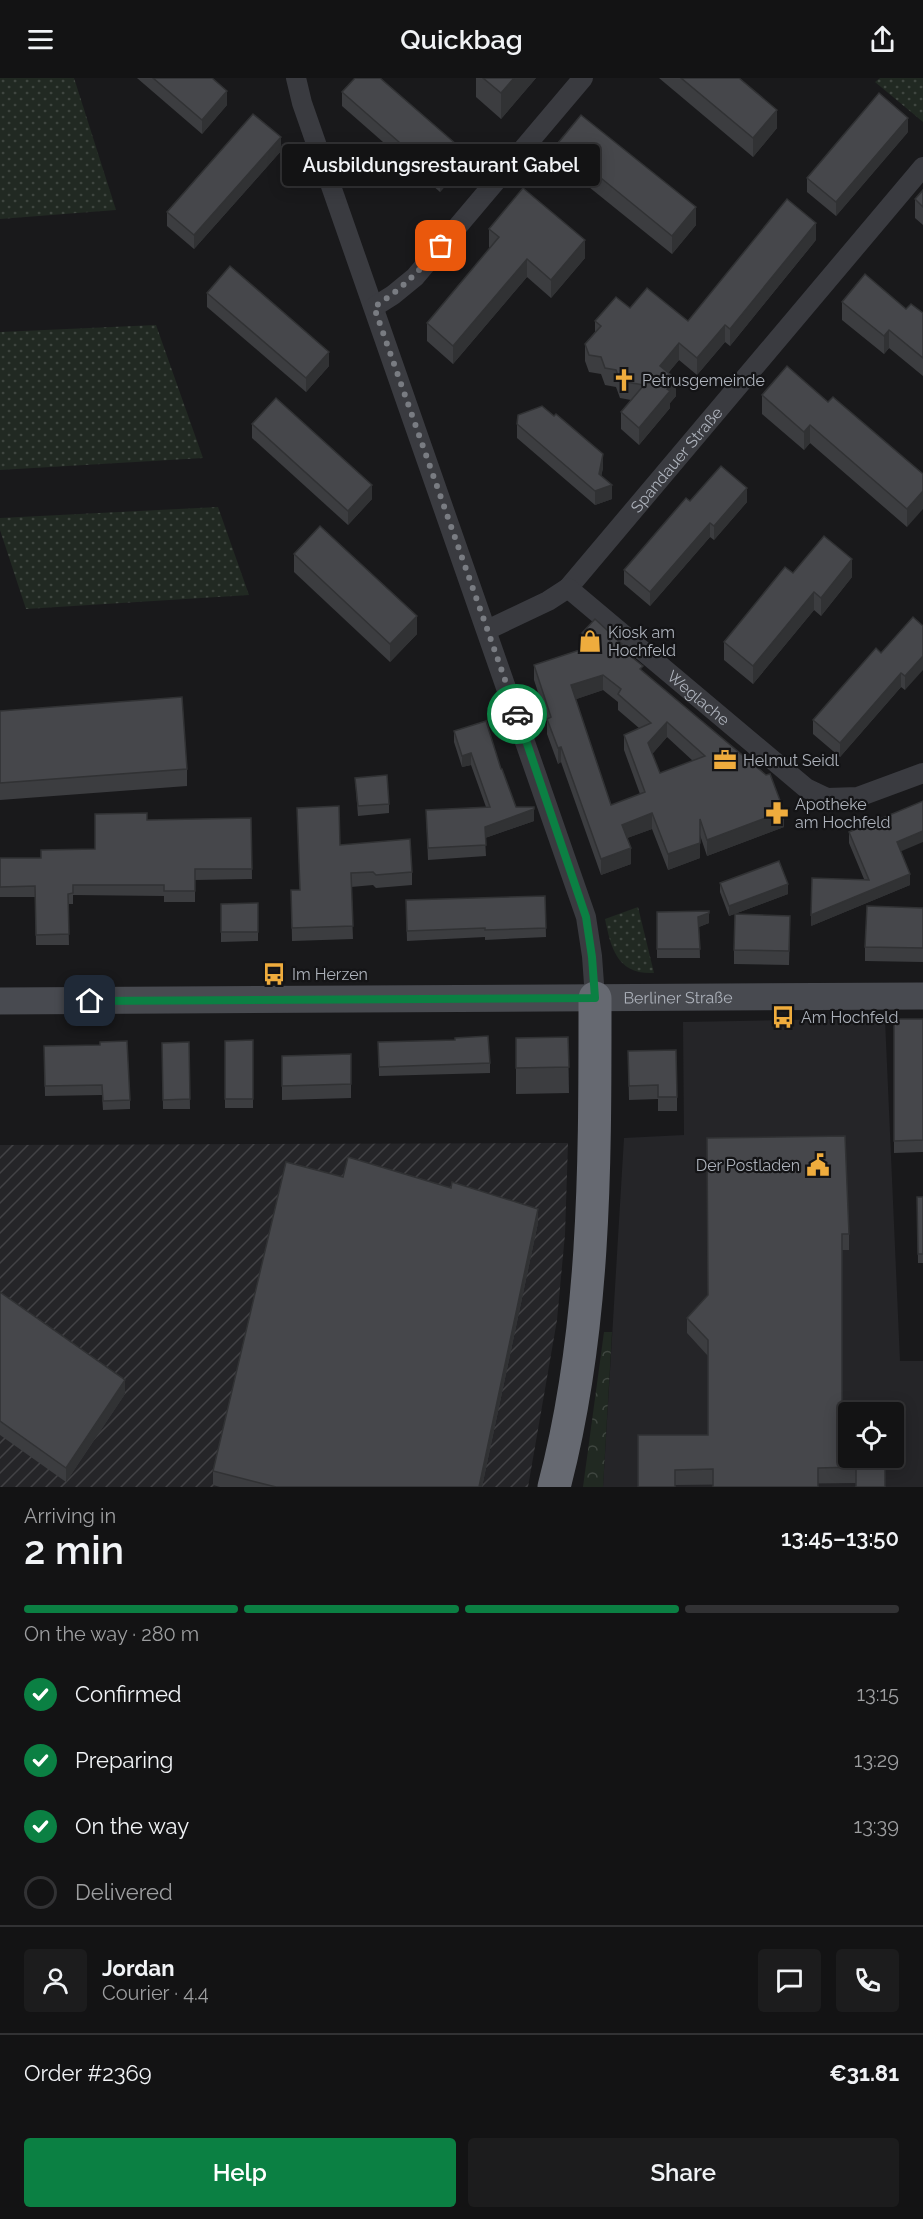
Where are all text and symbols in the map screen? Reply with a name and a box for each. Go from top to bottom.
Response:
icon: menu [24,23,57,56]
icon: share [866,23,899,56]
text: Quickbag [400,24,523,55]
callout: Ausbildungsrestaurant Gabel [282,144,600,186]
text: Ausbildungsrestaurant Gabel [303,153,579,177]
pin [415,220,466,271]
icon: bag [424,229,457,262]
church icon: Petrusgemeinde [611,367,637,393]
place label: Petrusgemeinde [642,371,765,390]
street label: Spandauer Straße [626,403,726,516]
place label: Kiosk am Hochfeld [608,623,676,660]
shop icon: Kiosk am Hochfeld [577,628,603,654]
street label: Weglache [664,666,734,729]
courier [487,684,547,744]
icon: car [501,698,534,731]
office icon: Helmut Seidl [712,747,738,773]
place label: Helmut Seidl [743,751,840,770]
place label: Apotheke am Hochfeld [795,795,890,832]
pharmacy icon: Apotheke am Hochfeld [764,800,790,826]
bus stop icon: Im Herzen [261,961,287,987]
place label: Im Herzen [292,965,368,984]
pin [64,975,115,1026]
icon: home [73,984,106,1017]
street label: Berliner Straße [623,988,733,1007]
bus stop icon: Am Hochfeld [770,1004,796,1030]
place label: Am Hochfeld [801,1008,899,1027]
public building icon: Der Postladen [805,1152,831,1178]
place label: Der Postladen [696,1156,800,1175]
map controls [838,1402,904,1468]
button: locate [838,1402,904,1468]
text: Arriving in [24,1504,116,1528]
text: 13:45–13:50 [781,1525,899,1551]
text: 2 min [24,1527,124,1573]
text: On the way · 280 m [24,1622,199,1646]
icon: check [24,1678,57,1711]
text: Confirmed [75,1681,182,1707]
text: 13:15 [857,1682,899,1706]
icon: check [24,1744,57,1777]
text: Preparing [75,1747,173,1773]
text: 13:29 [854,1748,899,1772]
icon: check [24,1810,57,1843]
text: On the way [75,1813,189,1839]
text: 13:39 [854,1814,899,1838]
text: Delivered [75,1879,173,1905]
button: person [24,1949,87,2012]
button: chat [758,1949,821,2012]
button: phone [836,1949,899,2012]
text: Jordan [102,1955,174,1981]
text: Courier · 4.4 [102,1981,209,2005]
text: Order #2369 [24,2060,152,2086]
text: €31.81 [829,2060,899,2086]
button: Help [24,2138,456,2207]
button: Share [468,2138,899,2207]

